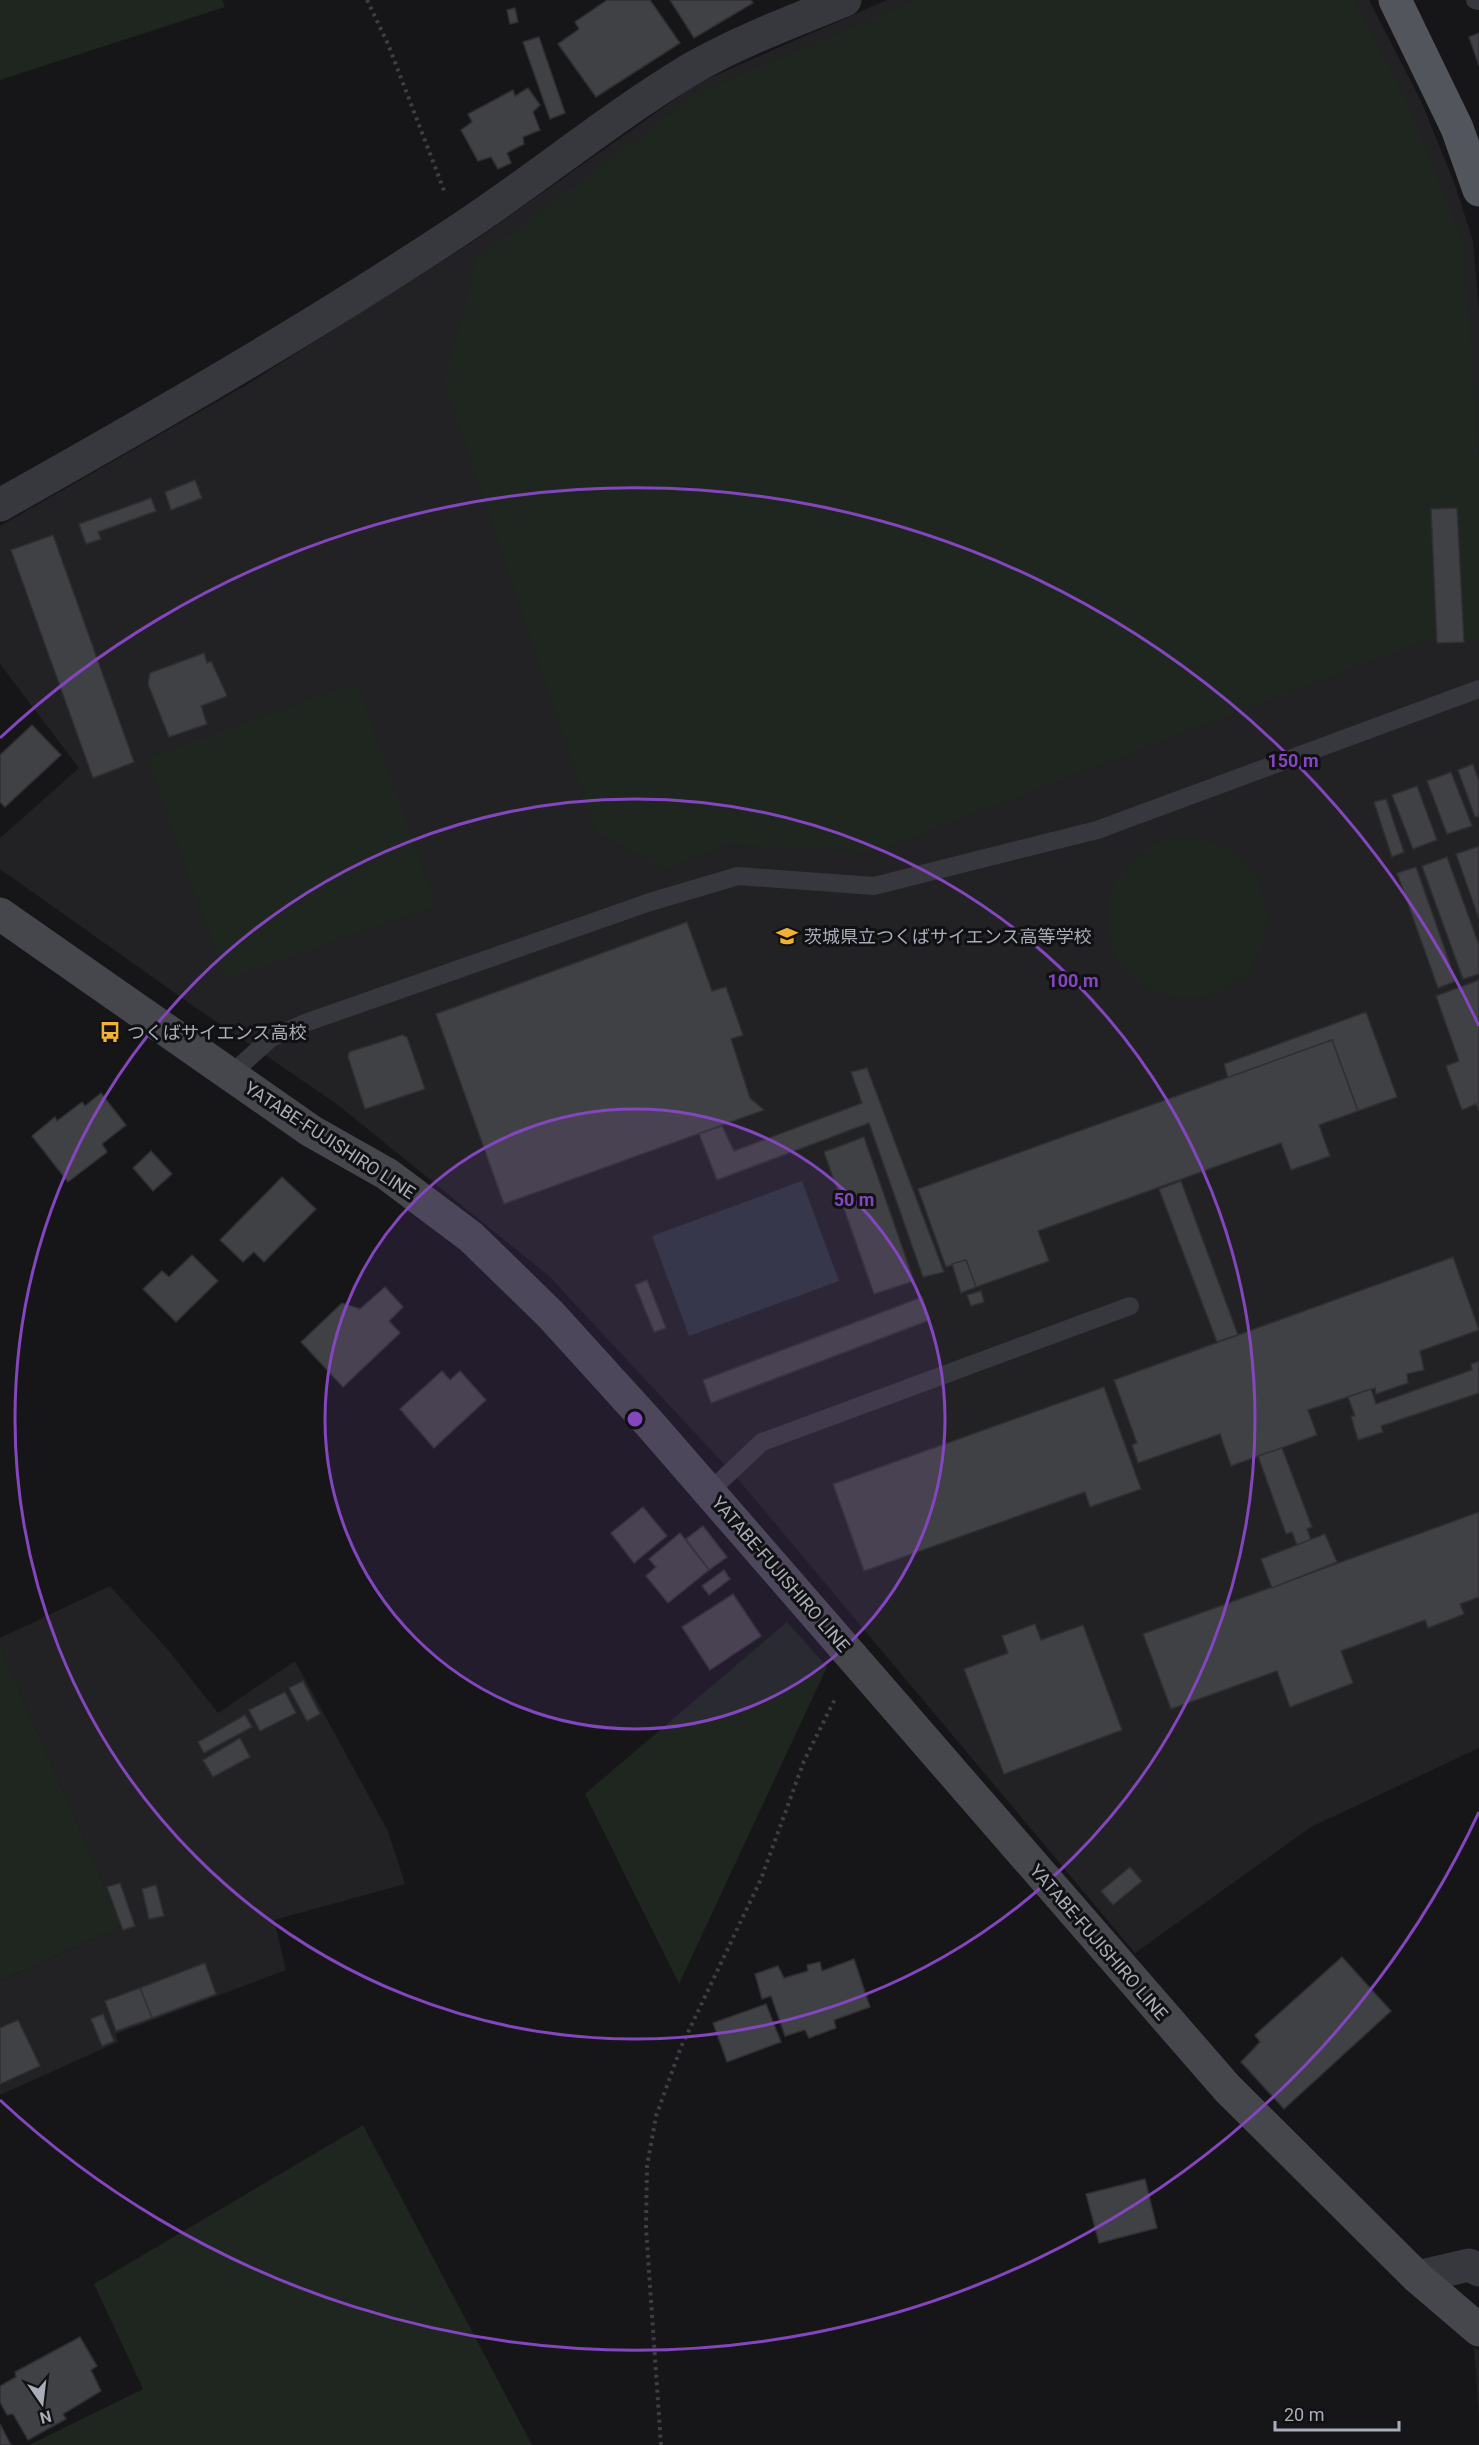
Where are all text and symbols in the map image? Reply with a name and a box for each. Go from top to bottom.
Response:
text: 150 m [1267,750,1319,771]
school or university icon: 茨城県立つくばサイエンス高等学校 [775,924,799,948]
place label: 茨城県立つくばサイエンス高等学校 [804,926,1091,947]
text: 100 m [1047,970,1099,991]
bus stop icon: つくばサイエンス高校 [98,1020,122,1044]
place label: つくばサイエンス高校 [127,1022,306,1043]
street label: YATABE-FUJISHIRO LINE [241,1077,419,1203]
text: 50 m [834,1189,874,1210]
centre of rings [625,1409,645,1429]
street label: YATABE-FUJISHIRO LINE [708,1492,854,1656]
street label: YATABE-FUJISHIRO LINE [1026,1860,1172,2024]
north arrow [12,2373,72,2433]
scale bar [1275,2394,1400,2432]
text: 20 m [1284,2404,1324,2425]
text: N [38,2406,53,2428]

